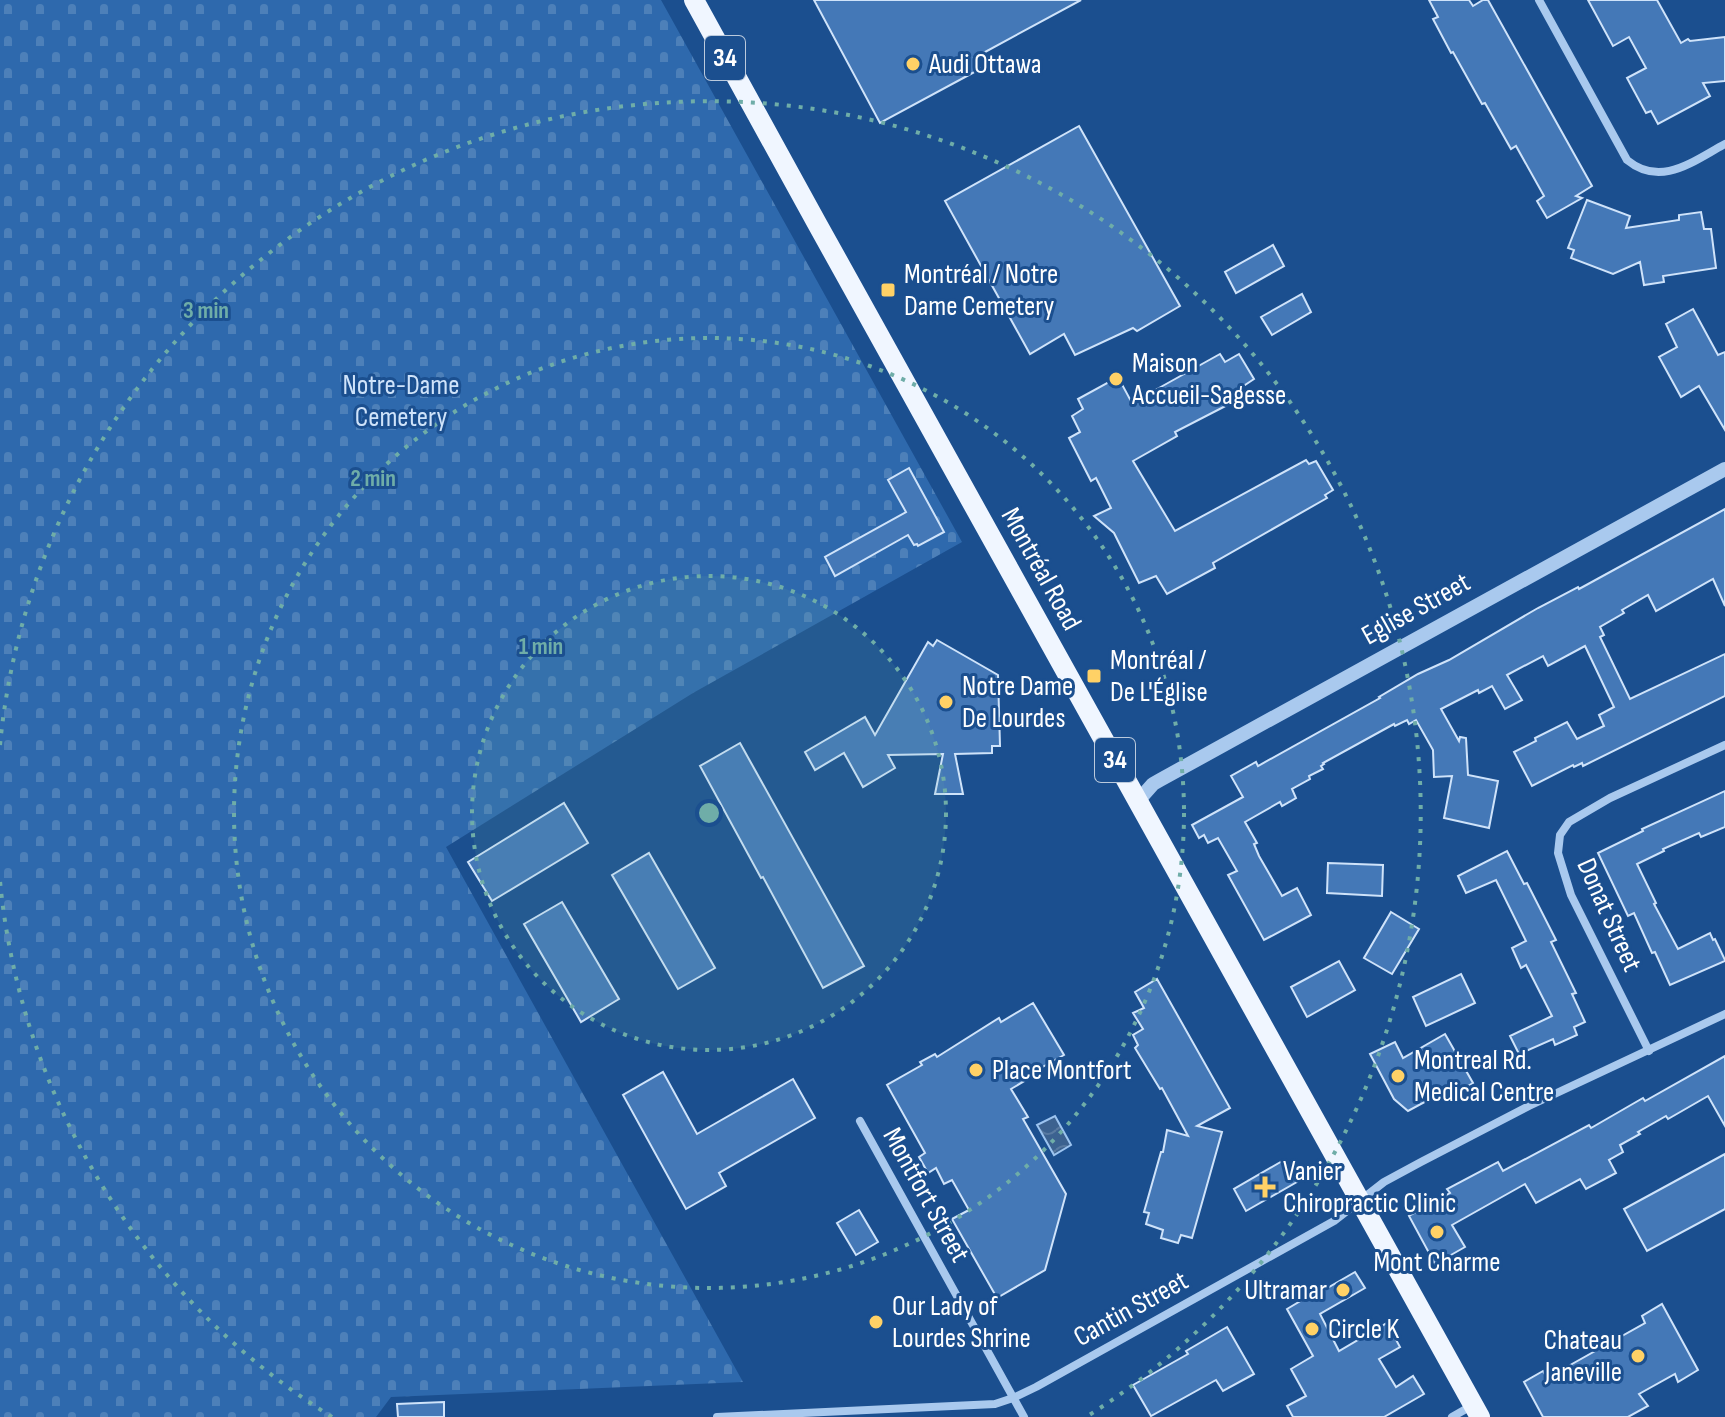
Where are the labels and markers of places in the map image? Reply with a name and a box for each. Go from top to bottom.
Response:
place label: Audi Ottawa [928,48,1042,81]
marker: Audi Ottawa [904,55,922,73]
place label: Montréal / Notre Dame Cemetery [904,258,1058,323]
marker: Montréal / Notre Dame Cemetery [879,281,897,299]
place label: Maison Accueil-Sagesse [1131,347,1286,412]
marker: Maison Accueil-Sagesse [1107,370,1125,388]
place label: Montréal / De L'Église [1110,644,1208,709]
marker: Montréal / De L'Église [1085,667,1103,685]
place label: Notre Dame De Lourdes [962,670,1073,735]
marker: Notre Dame De Lourdes [937,693,955,711]
centre of rings [695,799,723,827]
place label: Montreal Rd. Medical Centre [1414,1044,1554,1109]
place label: Place Montfort [992,1054,1132,1087]
marker: Place Montfort [967,1061,985,1079]
marker: Montreal Rd. Medical Centre [1389,1067,1407,1085]
place label: Vanier Chiropractic Clinic [1283,1155,1456,1220]
marker: Vanier Chiropractic Clinic [1254,1176,1276,1198]
marker: Mont Charme [1428,1223,1446,1241]
place label: Mont Charme [1373,1246,1501,1279]
place label: Ultramar [1244,1274,1327,1307]
marker: Ultramar [1334,1281,1352,1299]
place label: Our Lady of Lourdes Shrine [892,1290,1031,1355]
marker: Our Lady of Lourdes Shrine [867,1313,885,1331]
place label: Circle K [1328,1313,1399,1346]
marker: Circle K [1303,1320,1321,1338]
place label: Chateau Janeville [1544,1324,1622,1389]
marker: Chateau Janeville [1629,1347,1647,1365]

